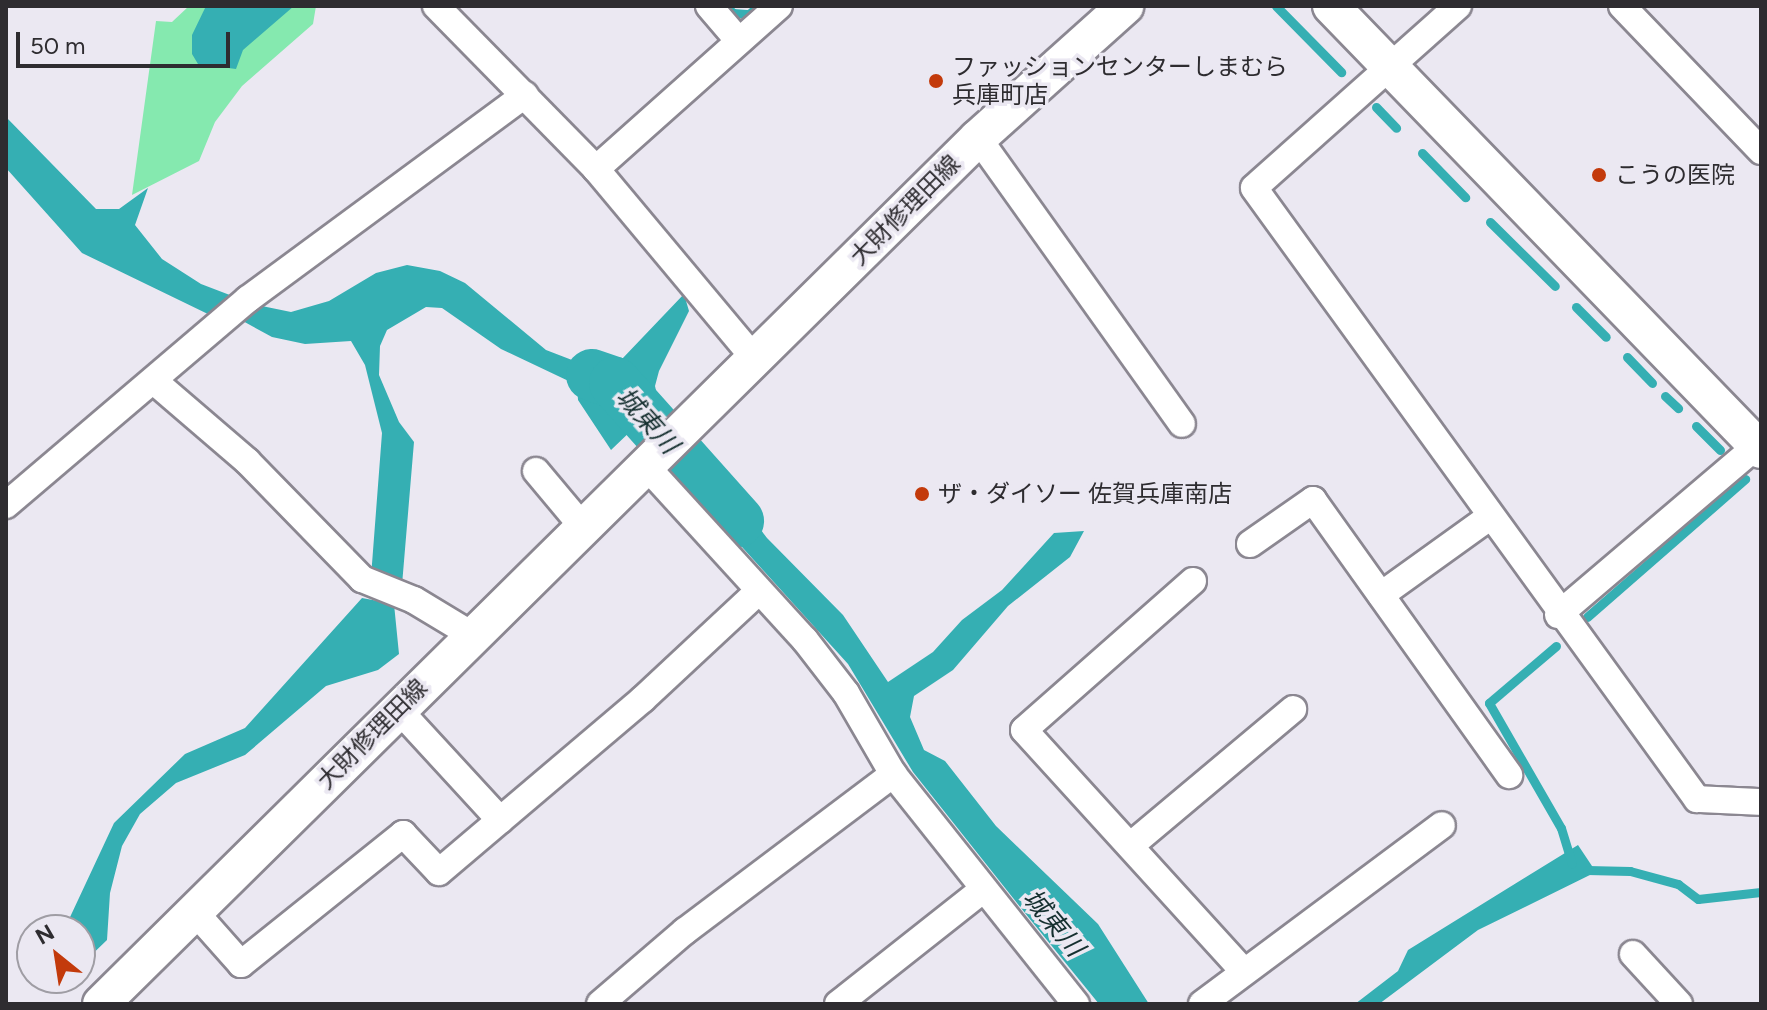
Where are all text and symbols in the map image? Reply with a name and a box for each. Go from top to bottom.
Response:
scale bar [20,16,234,66]
text: 50 m [30,31,86,60]
place label: ファッションセンターしまむら 兵庫町店 [952,53,1288,109]
marker: ファッションセンターしまむら 兵庫町店 [927,72,945,90]
street label: 大財修理田線 [844,149,966,271]
place label: こうの医院 [1615,161,1735,189]
marker: こうの医院 [1590,166,1608,184]
water label: 城東川 [609,382,685,460]
place label: ザ・ダイソー 佐賀兵庫南店 [938,480,1232,508]
marker: ザ・ダイソー 佐賀兵庫南店 [913,485,931,503]
street label: 大財修理田線 [311,673,433,795]
water label: 城東川 [1016,883,1090,963]
north arrow [16,914,96,994]
text: N [31,919,59,950]

